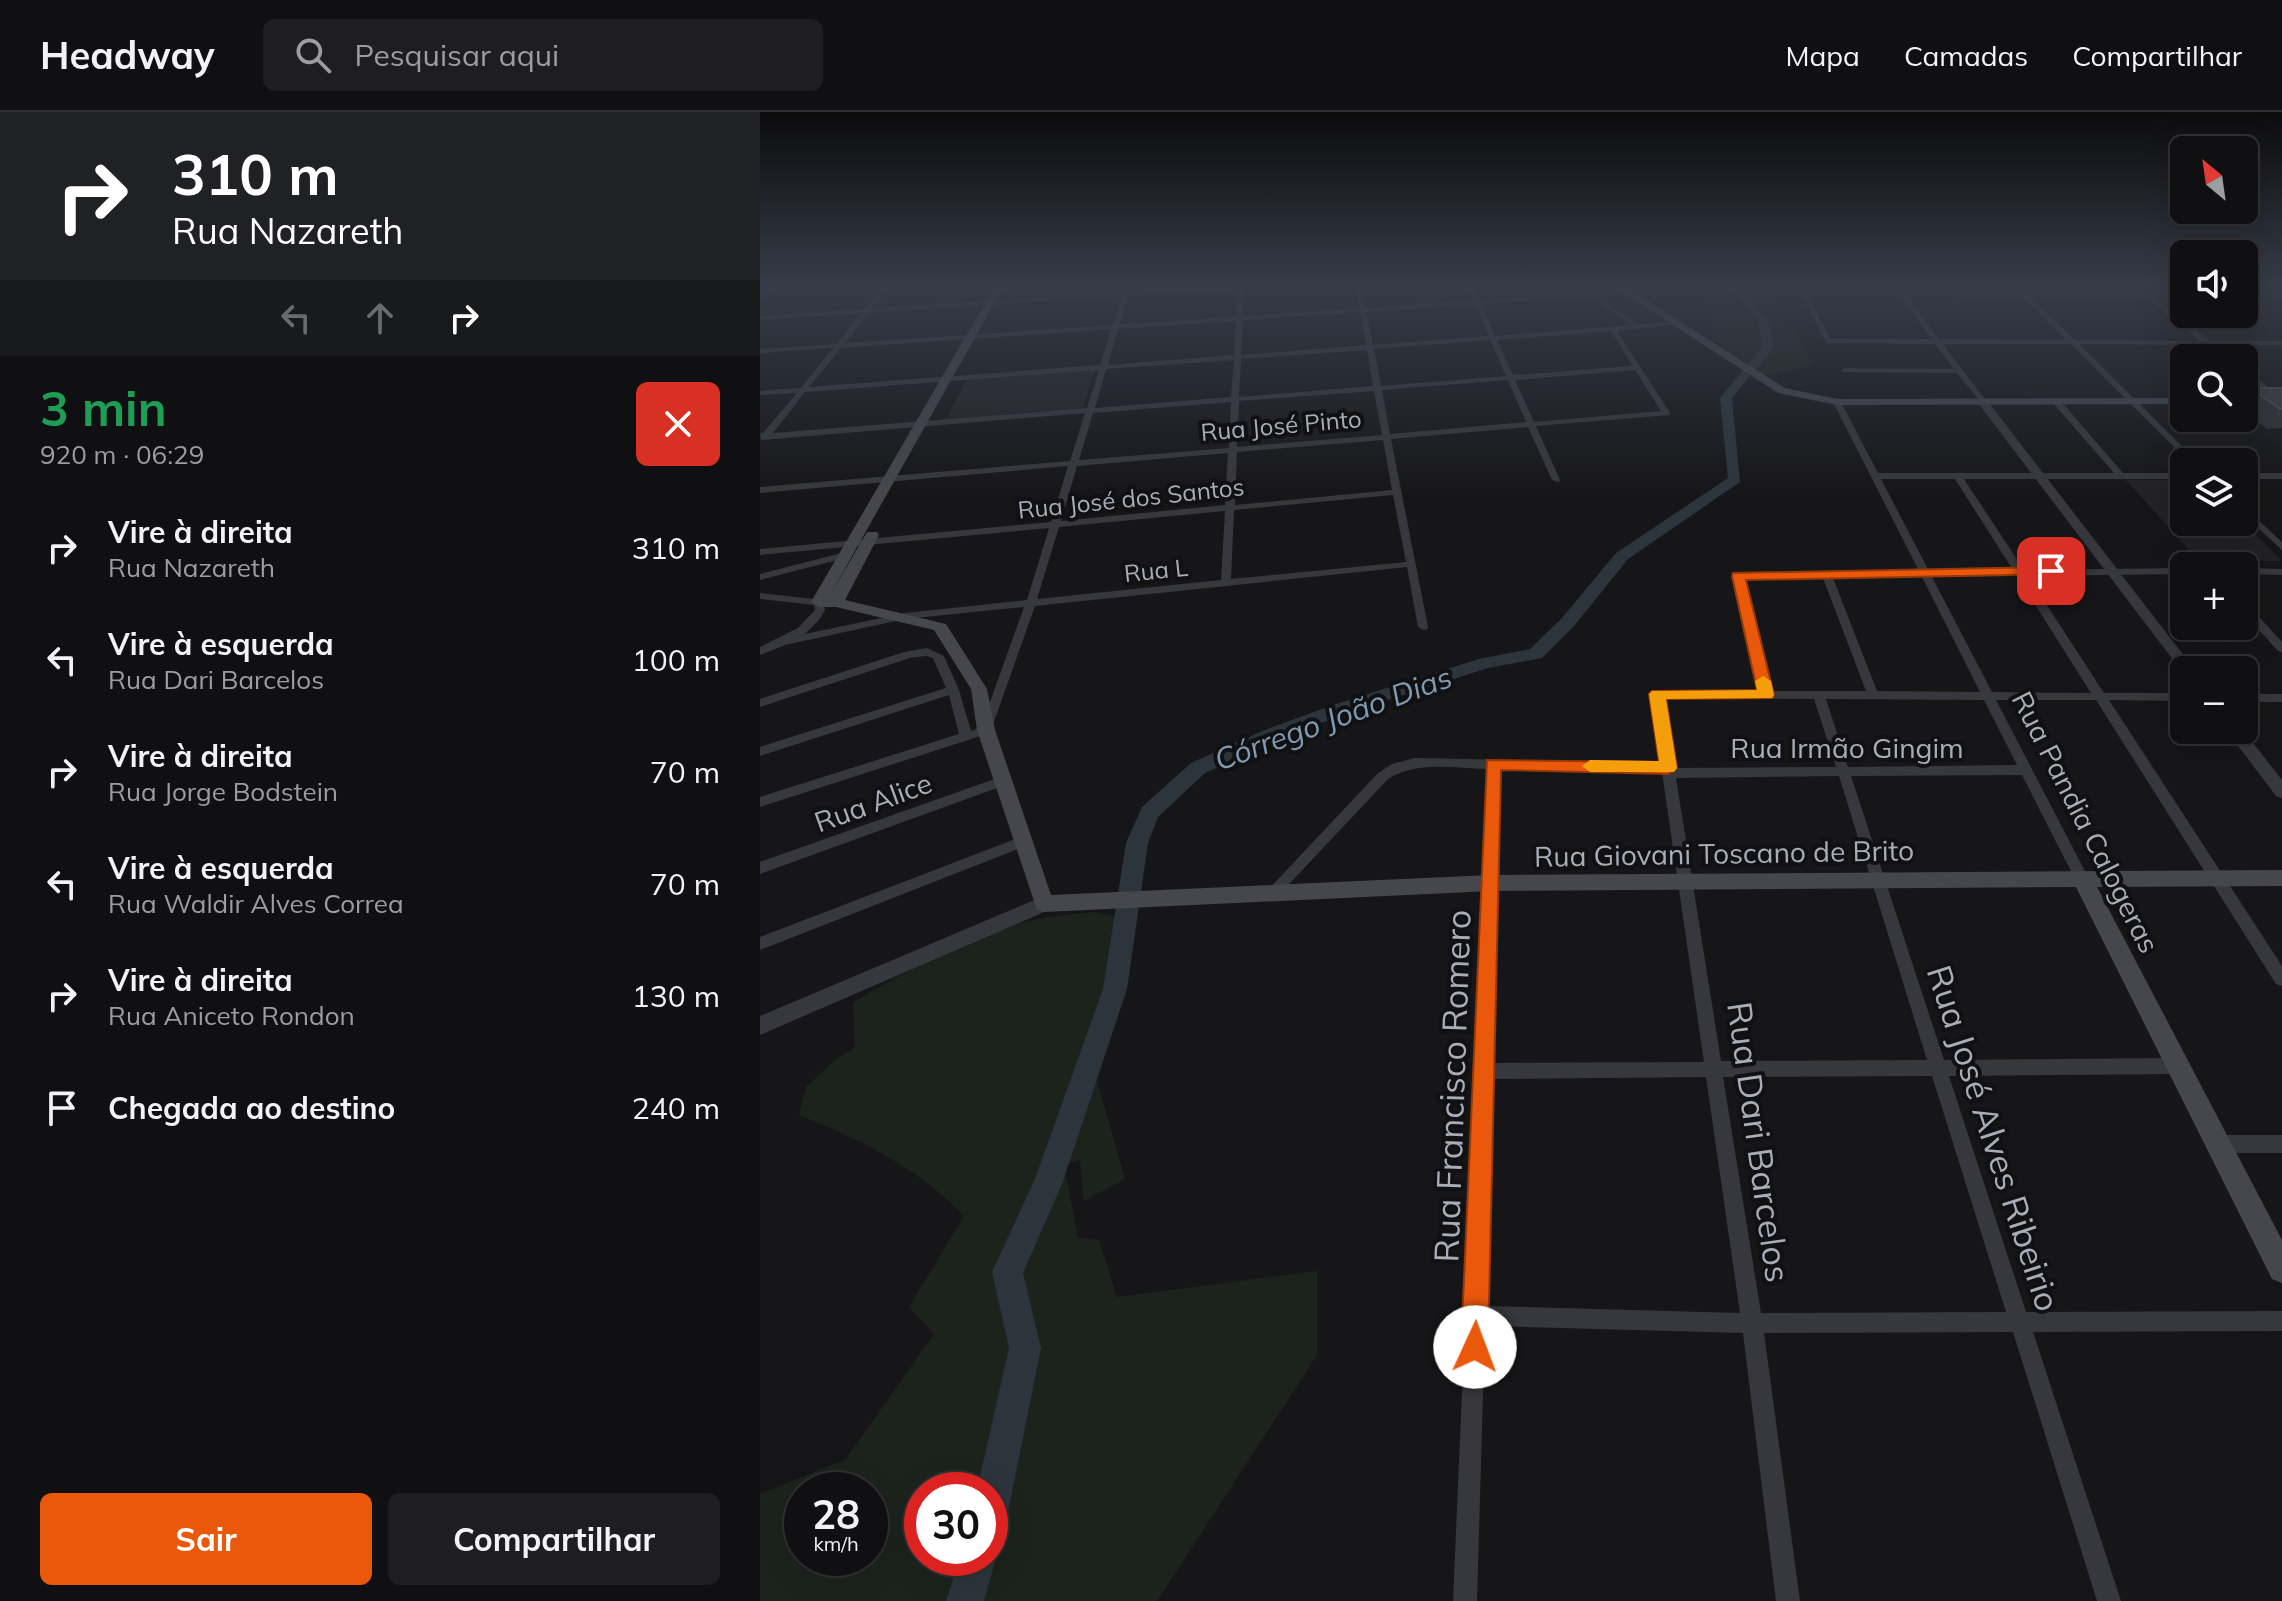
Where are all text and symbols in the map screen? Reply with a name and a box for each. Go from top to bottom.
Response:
search box [263,19,823,91]
text: Headway [40,31,215,79]
icon: search [291,33,335,77]
text: Pesquisar aqui [355,36,559,74]
text: Mapa [1785,38,1860,73]
text: Camadas [1904,38,2028,73]
text: Compartilhar [2072,38,2242,73]
north arrow [2170,136,2258,224]
map controls [2170,136,2258,744]
text: 310 m [172,139,339,209]
icon: right [40,144,144,248]
text: Rua Nazareth [172,208,403,253]
button: sound [2170,240,2258,328]
icon: left [274,296,318,340]
icon: ahead [358,296,402,340]
icon: right [442,296,486,340]
button: search [2170,344,2258,432]
text: 3 min [40,378,167,438]
button: close [636,382,720,466]
street label: Rua José Pinto [1199,403,1363,447]
text: 920 m · 06:29 [40,438,204,471]
button: layers [2170,448,2258,536]
street label: Rua José dos Santos [1016,471,1246,525]
text: Vire à direita [108,513,293,551]
icon: right [40,526,84,570]
text: 310 m [632,529,720,567]
pin [2017,537,2085,605]
icon: arrive [2029,549,2073,593]
text: Rua Nazareth [108,551,275,584]
street label: Rua L [1123,552,1189,588]
button: + [2170,552,2258,640]
text: Vire à esquerda [108,625,334,663]
icon: left [40,638,84,682]
text: 100 m [632,641,720,679]
button: − [2170,656,2258,744]
water label: Córrego João Dias [1209,657,1457,779]
text: Rua Dari Barcelos [108,663,324,696]
street label: Rua Pandia Calogeras [2005,685,2167,959]
street label: Rua Irmão Gingim [1730,730,1964,765]
text: Vire à direita [108,737,293,775]
icon: right [40,750,84,794]
text: 70 m [650,753,720,791]
street label: Rua Alice [810,765,936,839]
text: Rua Jorge Bodstein [108,775,338,808]
street label: Rua Giovani Toscano de Brito [1534,832,1914,874]
text: Vire à esquerda [108,849,334,887]
icon: left [40,862,84,906]
text: 70 m [650,865,720,903]
text: Rua Waldir Alves Correa [108,887,404,920]
street label: Rua Francisco Romero [1424,909,1480,1263]
street label: Rua José Alves Ribeirio [1918,960,2070,1316]
text: Vire à direita [108,961,293,999]
icon: right [40,974,84,1018]
text: 130 m [632,977,720,1015]
text: Rua Aniceto Rondon [108,999,355,1032]
street label: Rua Dari Barcelos [1718,999,1800,1285]
icon: arrive [40,1086,84,1130]
text: Chegada ao destino [108,1089,395,1127]
text: 240 m [632,1089,720,1127]
position arrow [1433,1305,1517,1389]
speed limit sign: 30 [904,1472,1008,1576]
text: 28 [812,1489,860,1539]
button: Sair [40,1493,372,1585]
button: Compartilhar [388,1493,720,1585]
text: km/h [813,1531,859,1556]

